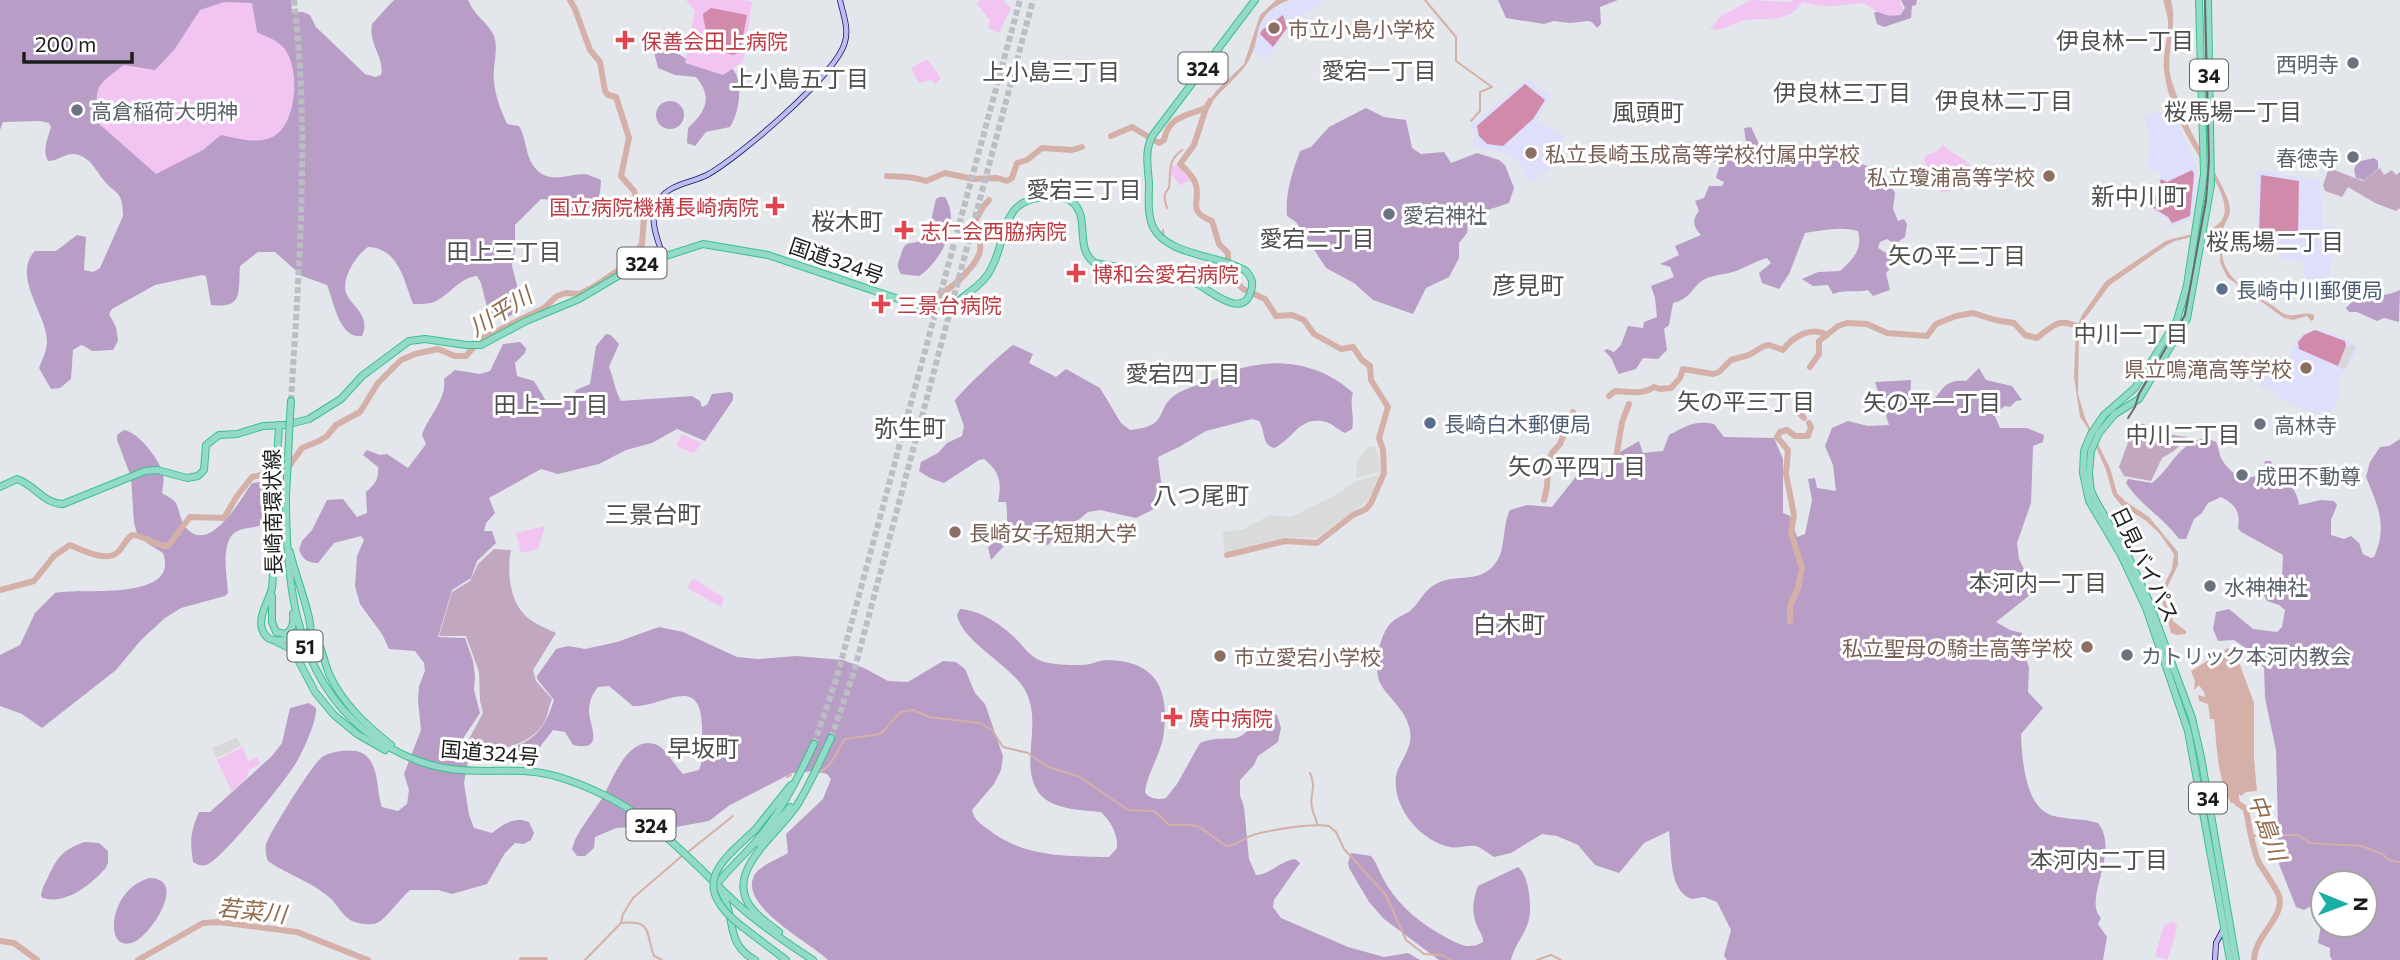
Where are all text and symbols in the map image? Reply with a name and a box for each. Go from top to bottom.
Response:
place label: 市立小島小学校 [1288,16,1435,41]
marker: 市立小島小学校 [1266,20,1282,36]
scale bar [24,21,133,65]
district label: 伊良林一丁目 [2056,26,2194,54]
place label: 保善会田上病院 [641,28,788,53]
marker: 保善会田上病院 [615,30,635,50]
text: 200 m [35,31,96,56]
place label: 西明寺 [2276,51,2339,76]
road number: 324 [1178,52,1228,83]
marker: 西明寺 [2345,55,2361,71]
district label: 愛宕一丁目 [1322,56,1437,84]
district label: 上小島三丁目 [982,57,1120,85]
road number: 34 [2190,60,2228,90]
district label: 上小島五丁目 [731,64,869,92]
district label: 伊良林三丁目 [1773,78,1911,106]
district label: 伊良林二丁目 [1935,86,2073,114]
district label: 風頭町 [1612,97,1684,126]
district label: 桜馬場一丁目 [2164,97,2302,125]
place label: 高倉稲荷大明神 [91,98,238,123]
marker: 高倉稲荷大明神 [69,102,85,118]
place label: 私立長崎玉成高等学校付属中学校 [1545,141,1860,166]
marker: 私立長崎玉成高等学校付属中学校 [1523,145,1539,161]
place label: 春徳寺 [2276,145,2339,170]
marker: 春徳寺 [2345,149,2361,165]
place label: 私立瓊浦高等学校 [1867,164,2035,189]
marker: 私立瓊浦高等学校 [2041,168,2057,184]
district label: 愛宕三丁目 [1027,175,1142,203]
district label: 新中川町 [2091,181,2187,210]
place label: 国立病院機構長崎病院 [549,194,759,219]
marker: 国立病院機構長崎病院 [765,196,785,216]
place label: 愛宕神社 [1403,202,1487,227]
district label: 桜木町 [811,206,883,235]
marker: 愛宕神社 [1381,206,1397,222]
place label: 志仁会西脇病院 [920,218,1067,243]
marker: 志仁会西脇病院 [894,220,914,240]
district label: 愛宕二丁目 [1260,224,1375,252]
district label: 桜馬場二丁目 [2206,227,2344,255]
street label: 国道324号 [786,232,888,288]
district label: 田上三丁目 [447,237,562,265]
district label: 矢の平二丁目 [1888,241,2026,269]
road number: 324 [618,247,666,278]
place label: 博和会愛宕病院 [1092,261,1239,286]
marker: 博和会愛宕病院 [1066,263,1086,283]
district label: 彦見町 [1492,270,1564,299]
place label: 長崎中川郵便局 [2236,277,2383,302]
water label: 川平川 [463,279,539,341]
marker: 長崎中川郵便局 [2214,281,2230,297]
place label: 三景台病院 [897,292,1002,317]
marker: 三景台病院 [871,294,891,314]
district label: 中川一丁目 [2074,319,2189,347]
place label: 県立鳴滝高等学校 [2124,356,2292,381]
district label: 愛宕四丁目 [1126,359,1241,387]
marker: 県立鳴滝高等学校 [2298,360,2314,376]
district label: 矢の平三丁目 [1677,387,1815,415]
district label: 矢の平一丁目 [1863,388,2001,416]
district label: 田上一丁目 [494,390,609,418]
place label: 長崎白木郵便局 [1444,411,1591,436]
place label: 高林寺 [2274,412,2337,437]
district label: 弥生町 [874,413,946,442]
marker: 長崎白木郵便局 [1422,415,1438,431]
marker: 高林寺 [2252,416,2268,432]
district label: 中川二丁目 [2126,420,2241,448]
street label: 長崎南環状線 [258,449,286,575]
district label: 矢の平四丁目 [1508,452,1646,480]
place label: 成田不動尊 [2256,463,2361,488]
marker: 成田不動尊 [2234,467,2250,483]
district label: 八つ尾町 [1153,480,1249,509]
district label: 三景台町 [605,499,701,528]
street label: 日見バイパス [2107,502,2185,626]
place label: 長崎女子短期大学 [969,520,1137,545]
marker: 長崎女子短期大学 [947,524,963,540]
district label: 本河内一丁目 [1969,568,2107,596]
place label: 水神神社 [2224,574,2308,599]
marker: 水神神社 [2202,578,2218,594]
district label: 白木町 [1473,609,1545,638]
road number: 51 [288,631,322,662]
place label: 私立聖母の騎士高等学校 [1842,635,2073,660]
marker: 私立聖母の騎士高等学校 [2079,639,2095,655]
place label: カトリック本河内教会 [2141,643,2351,668]
place label: 市立愛宕小学校 [1234,644,1381,669]
marker: カトリック本河内教会 [2119,647,2135,663]
marker: 市立愛宕小学校 [1212,648,1228,664]
place label: 廣中病院 [1189,705,1273,730]
marker: 廣中病院 [1163,707,1183,727]
district label: 早坂町 [667,733,739,762]
street label: 国道324号 [440,735,540,769]
road number: 34 [2189,782,2227,814]
water label: 中島川 [2243,790,2294,867]
road number: 324 [626,810,676,840]
district label: 本河内二丁目 [2030,845,2168,873]
north arrow [2309,869,2379,939]
water label: 若菜川 [216,892,291,928]
text: N [2350,897,2373,912]

